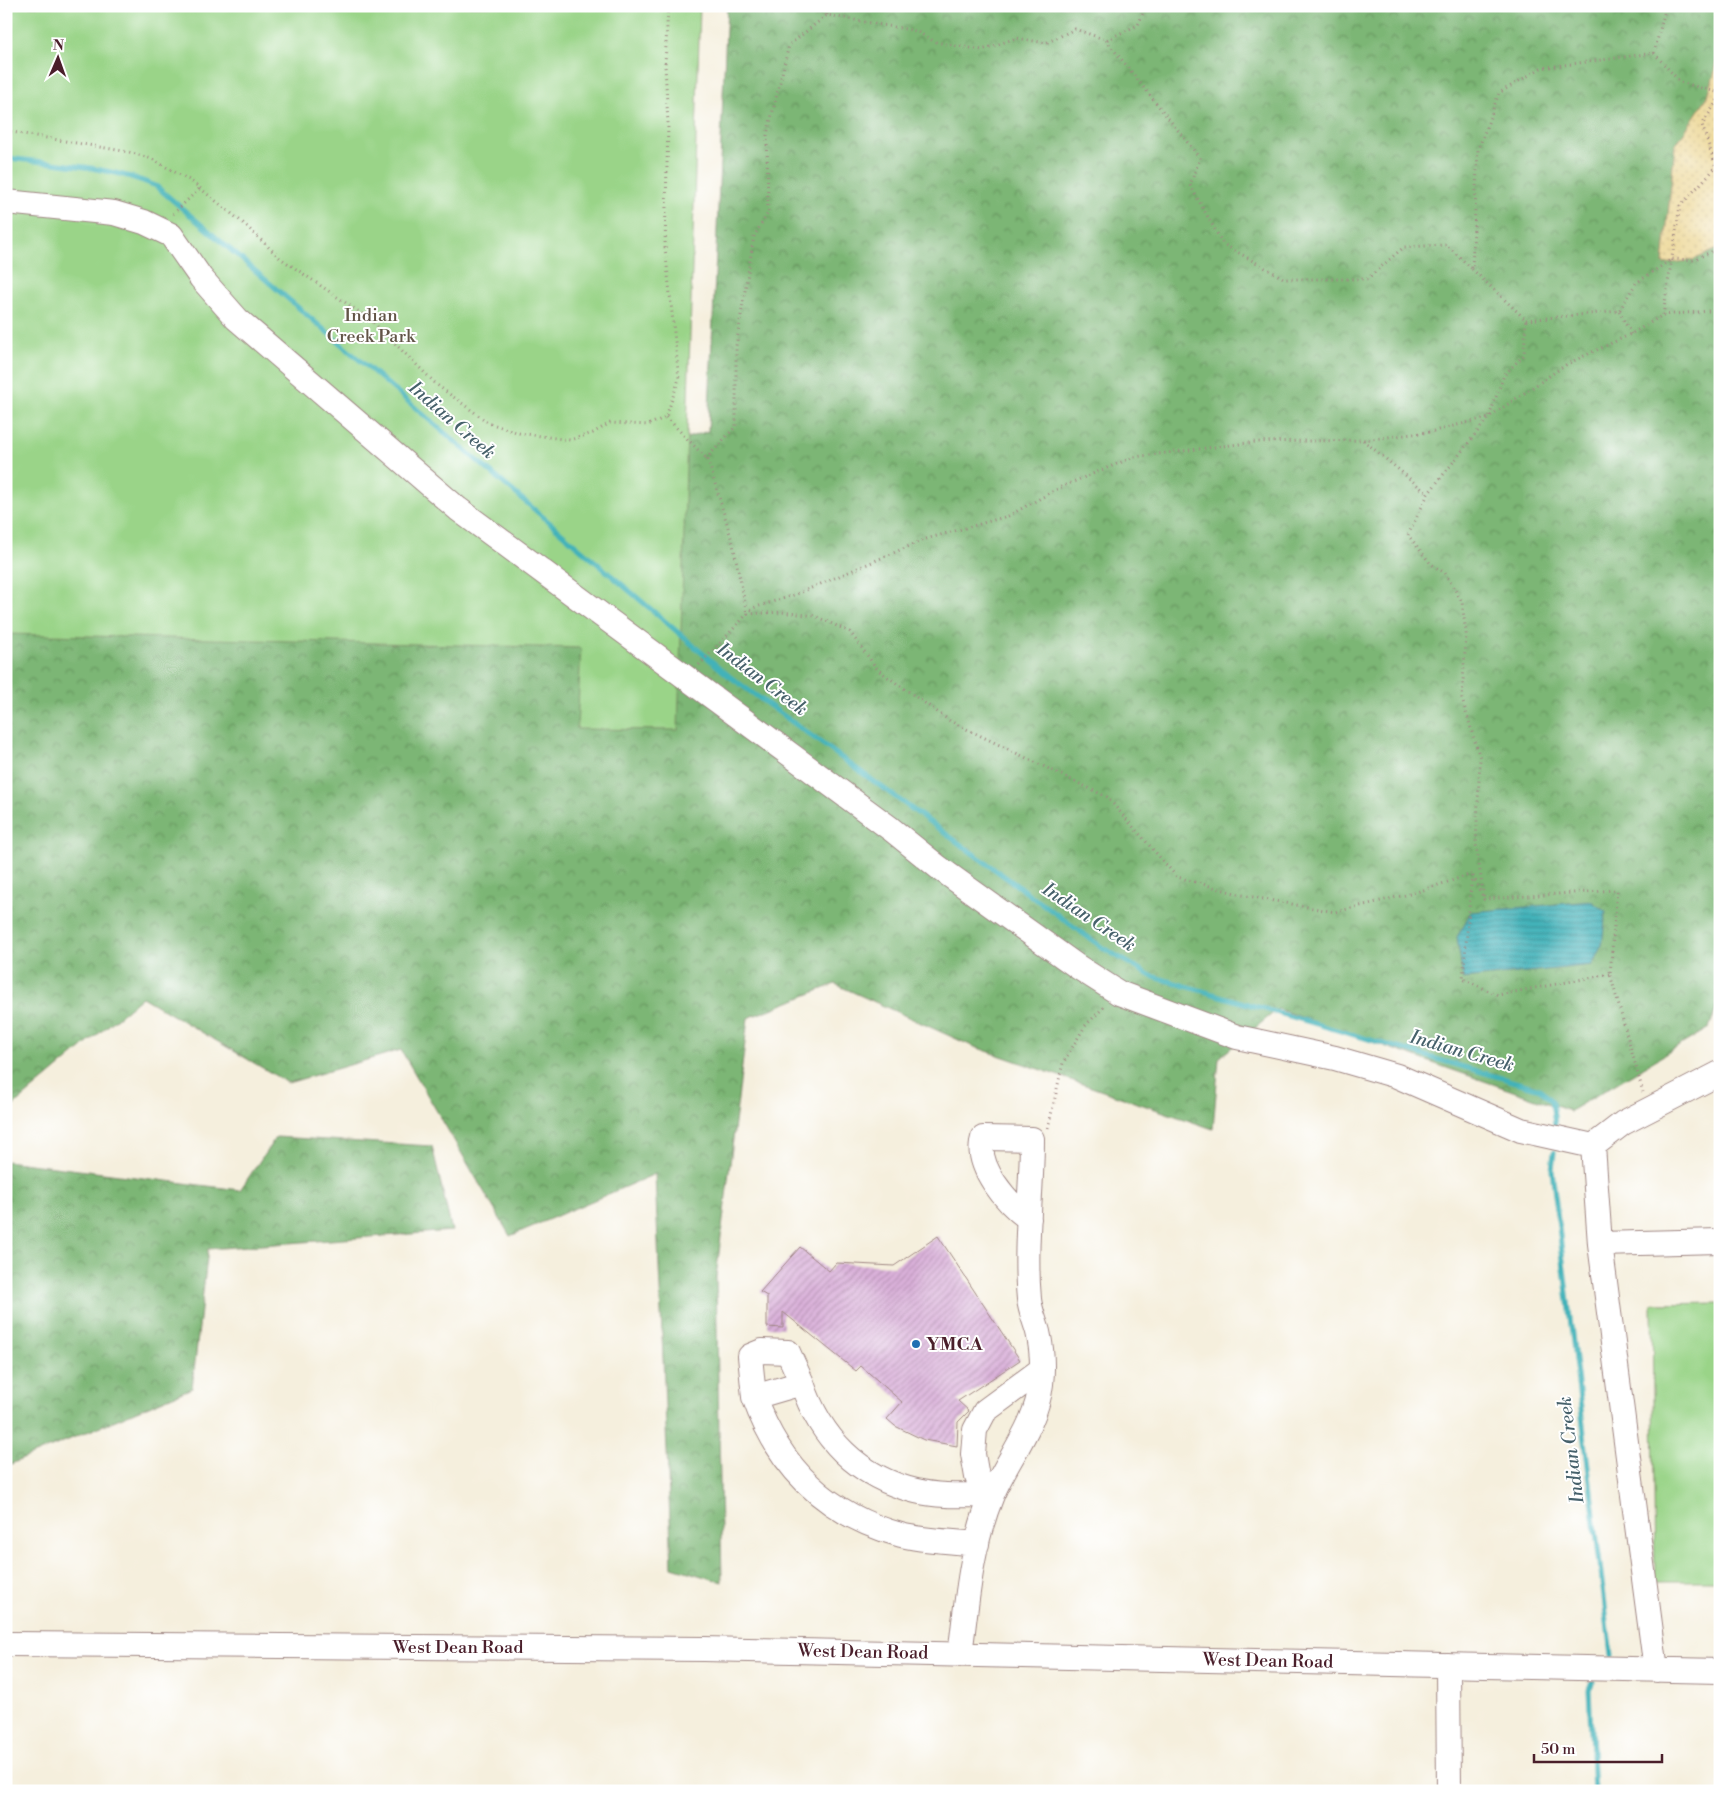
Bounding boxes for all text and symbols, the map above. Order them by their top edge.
north arrow [32,32,82,82]
text: N [53,37,64,55]
park label: Indian Creek Park [327,304,417,348]
water label: Indian Creek [403,375,501,464]
water label: Indian Creek [711,636,812,721]
water label: Indian Creek [1037,876,1140,957]
water label: Indian Creek [1406,1024,1517,1077]
place label: YMCA [926,1333,984,1356]
marker: YMCA [910,1338,922,1350]
water label: Indian Creek [1553,1395,1590,1506]
street label: West Dean Road [392,1636,524,1659]
street label: West Dean Road [796,1639,929,1665]
street label: West Dean Road [1201,1648,1334,1674]
scale bar [1534,1732,1661,1764]
text: 50 m [1541,1740,1575,1759]

